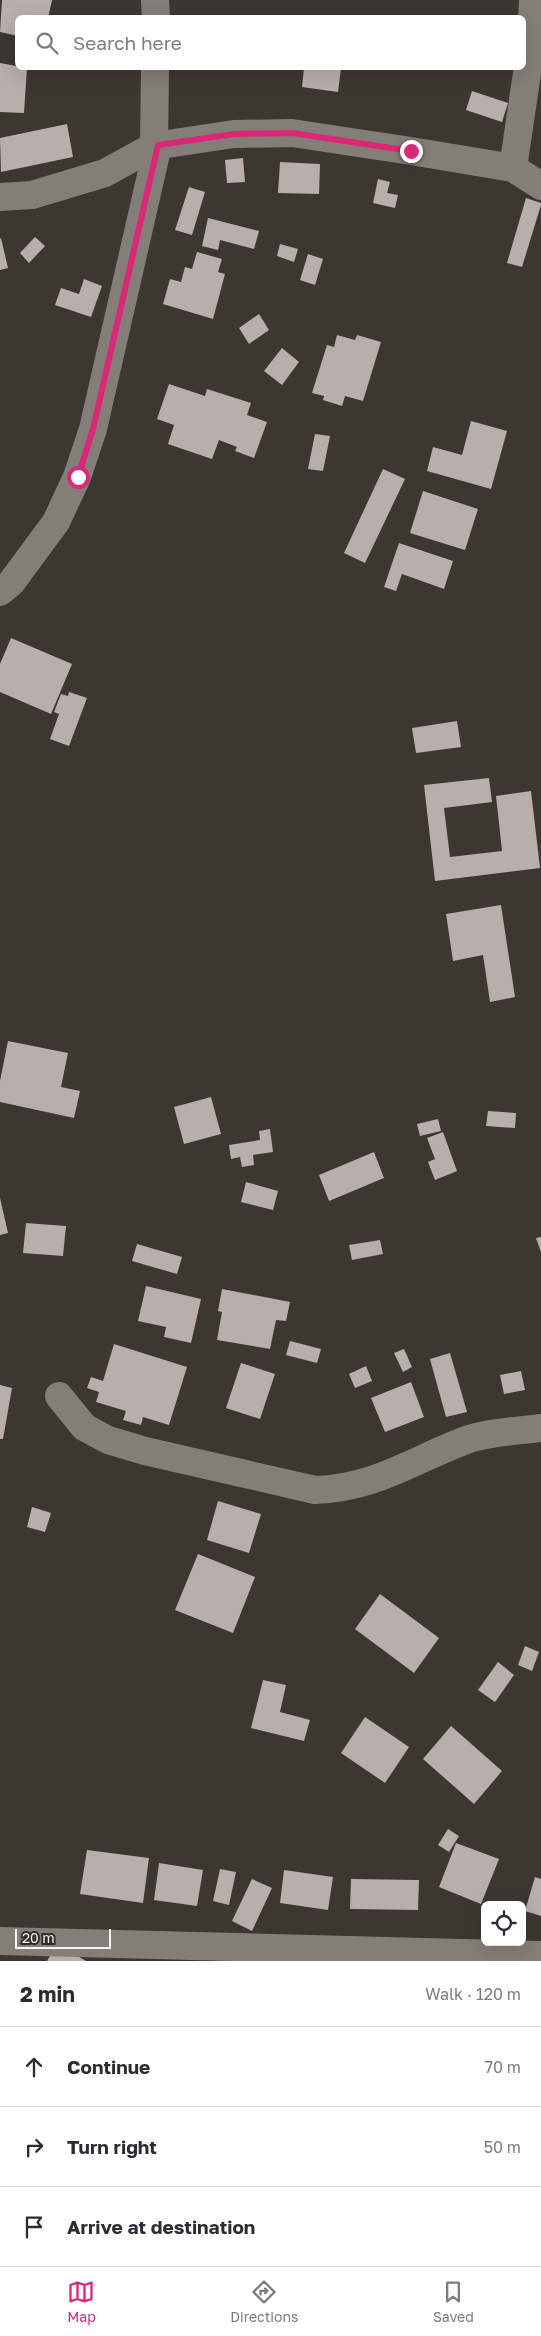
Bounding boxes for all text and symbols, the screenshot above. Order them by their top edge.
search box [15,15,526,70]
icon: search [33,29,61,57]
text: Search here [73,31,182,54]
route end [400,140,423,163]
route start [67,466,90,489]
map controls [481,1901,526,1946]
button: locate [481,1901,526,1946]
scale bar [15,1926,111,1949]
text: 20 m [22,1929,55,1946]
text: 2 min [20,1981,75,2007]
text: Walk · 120 m [425,1984,521,2004]
icon: ahead [20,2053,48,2081]
text: Continue [67,2055,150,2078]
text: 70 m [484,2057,521,2077]
icon: right [20,2133,48,2161]
text: Turn right [67,2135,157,2158]
text: 50 m [484,2137,521,2157]
icon: arrive [20,2213,48,2241]
text: Arrive at destination [67,2215,255,2238]
tab: Map [67,2278,96,2325]
tab: Directions [230,2278,299,2325]
tab: Saved [433,2278,474,2325]

